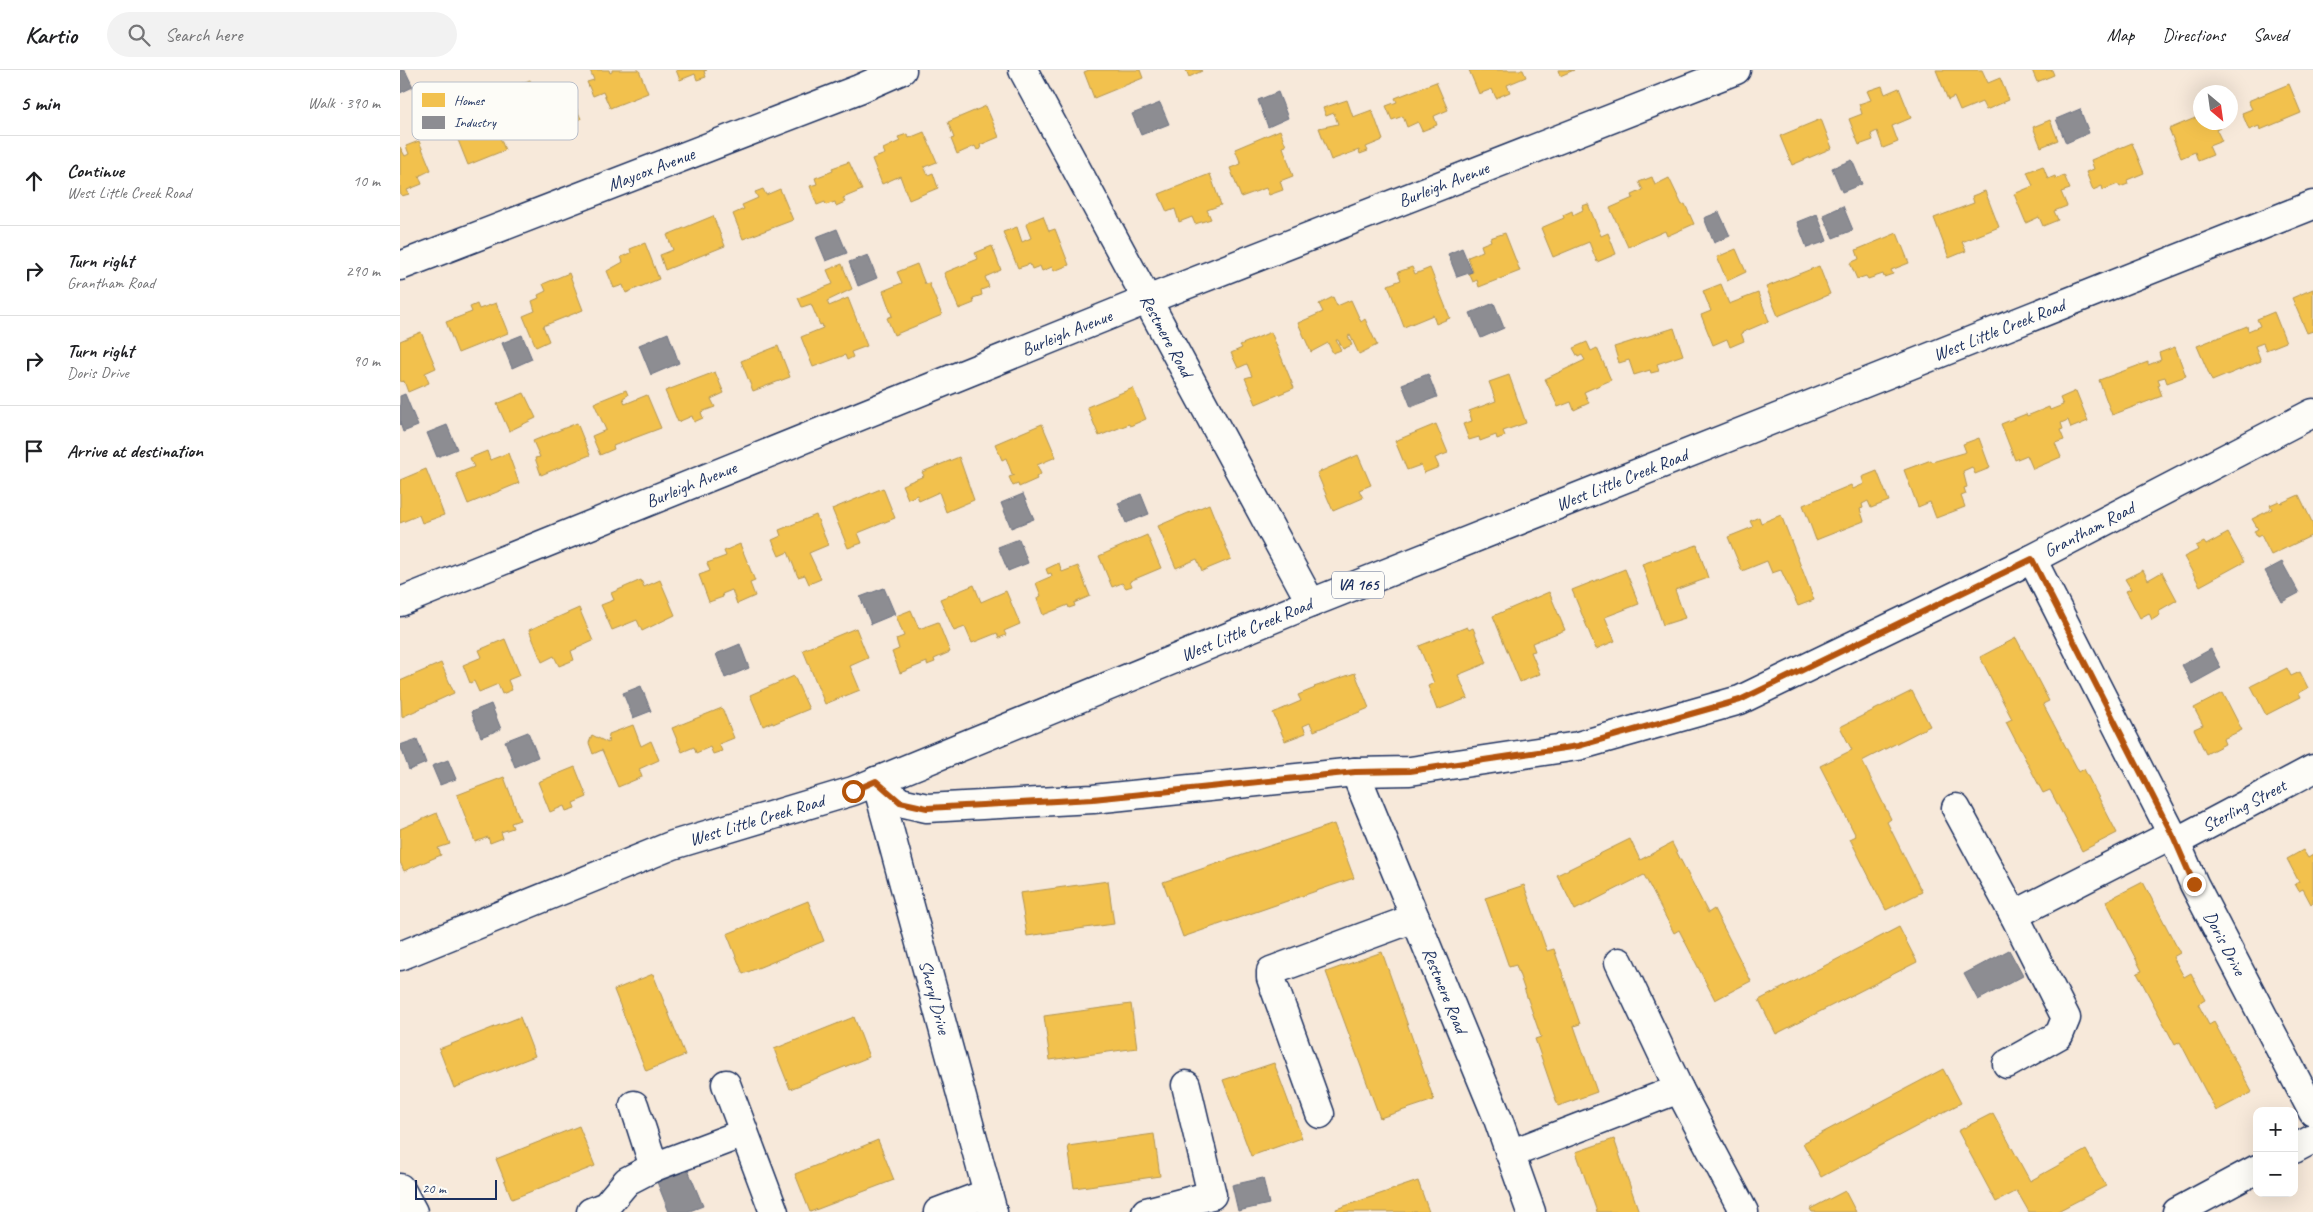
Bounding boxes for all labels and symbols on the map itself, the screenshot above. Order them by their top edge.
legend [412,82,578,140]
north arrow [2193,85,2238,130]
text: Homes [454,92,485,109]
text: Industry [454,114,497,131]
street label: Maycox Avenue [604,142,699,196]
street label: Burleigh Avenue [1395,156,1493,212]
street label: Restmere Road [1135,291,1199,383]
street label: West Little Creek Road [1930,293,2071,366]
street label: Burleigh Avenue [1018,304,1116,361]
street label: West Little Creek Road [1553,443,1693,516]
street label: Burleigh Avenue [643,456,741,512]
street label: Grantham Road [2040,495,2141,562]
road number: VA 165 [1332,572,1384,598]
street label: West Little Creek Road [1178,592,1318,666]
street label: Sterling Street [2198,774,2291,837]
route start [842,780,865,803]
street label: West Little Creek Road [687,788,829,851]
route end [2183,873,2206,896]
street label: Doris Drive [2199,907,2251,980]
street label: Restmere Road [1418,944,1473,1039]
street label: Sheryl Drive [914,958,955,1038]
scale bar [415,1177,498,1200]

